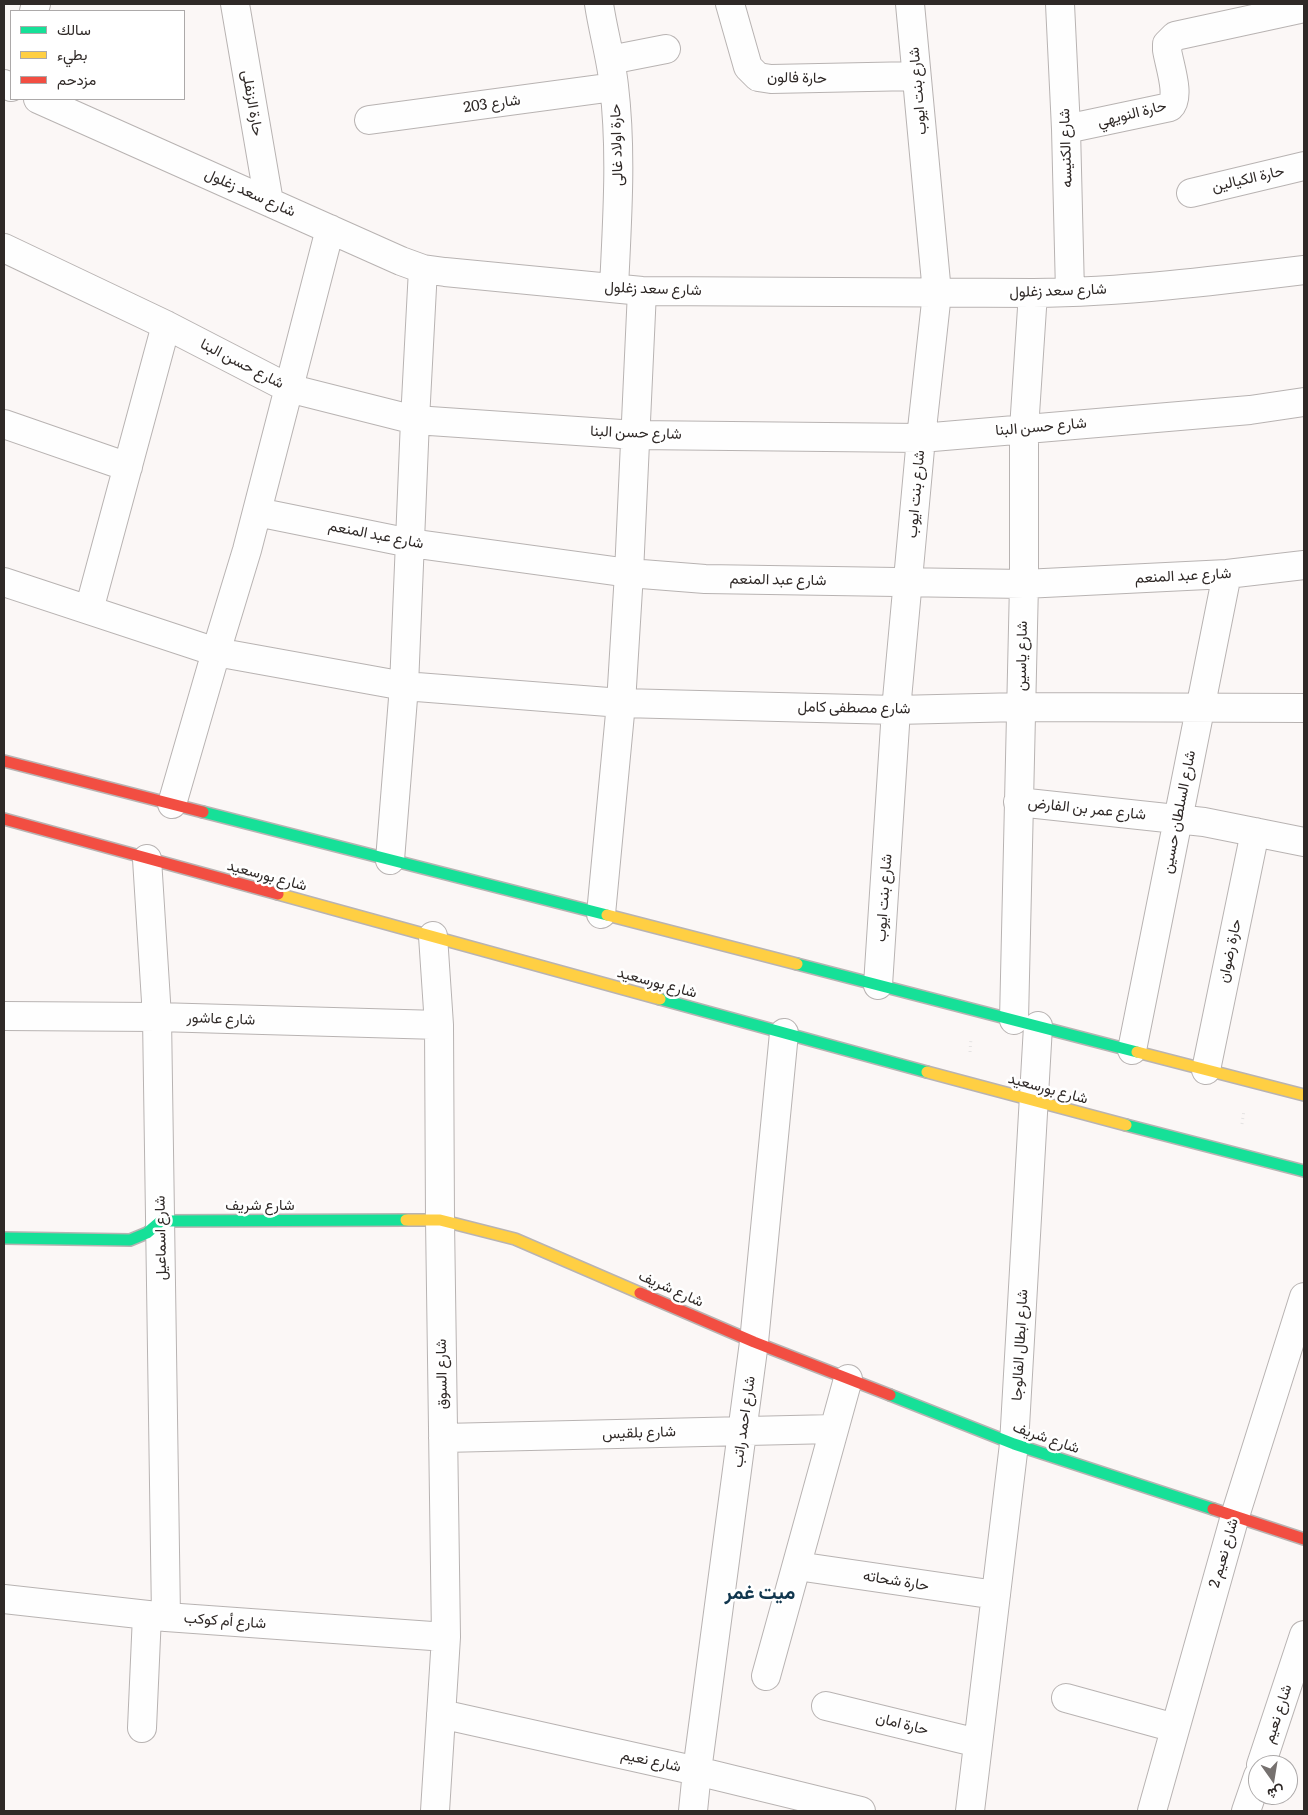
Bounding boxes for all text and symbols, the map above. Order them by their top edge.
legend [10,10,185,100]
text: سالك [57,17,91,40]
text: بطيء [57,42,87,65]
street label: شارع بنت ايوب [905,46,931,136]
text: مزدحم [57,67,96,90]
street label: حارة فالون [767,68,827,88]
street label: حارة الزنفلى [237,69,267,137]
street label: شارع 203 [462,91,522,117]
street label: حارة النويهي [1096,97,1168,131]
street label: حارة اولاد غالى [607,103,627,187]
street label: شارع الكنيسه [1056,108,1076,188]
street label: حارة الكيالين [1210,162,1286,196]
street label: شارع سعد زغلول [202,165,298,221]
street label: شارع سعد زغلول [604,278,702,300]
street label: شارع سعد زغلول [1009,280,1107,302]
street label: شارع حسن البنا [197,335,287,393]
street label: شارع حسن البنا [995,414,1087,440]
street label: شارع حسن البنا [590,422,682,444]
street label: شارع بنت ايوب [903,449,929,539]
street label: شارع عبد المنعم [327,517,425,553]
street label: شارع عبد المنعم [1134,564,1232,588]
street label: شارع عبد المنعم [729,570,827,590]
street label: شارع ياسين [1012,621,1032,691]
street label: شارع مصطفى كامل [797,698,911,718]
street label: شارع السلطان حسين [1158,749,1200,875]
street label: شارع عمر بن الفارض [1027,794,1147,824]
street label: شارع بنت ايوب [872,853,896,943]
street label: شارع بورسعيد [225,857,309,895]
street label: حارة رضوان [1214,917,1246,985]
street label: شارع بورسعيد [615,964,699,1002]
street label: شارع عاشور [186,1009,256,1029]
street label: شارع بورسعيد [1006,1070,1090,1108]
street label: شارع اسماعيل [151,1195,171,1281]
street label: شارع شريف [225,1197,295,1215]
street label: شارع شريف [636,1267,706,1311]
street label: شارع ابطال الفالوجا [1008,1289,1032,1401]
street label: شارع السوق [432,1339,452,1409]
street label: شارع احمد راتب [729,1375,759,1469]
street label: شارع شريف [1010,1418,1082,1458]
street label: شارع بلقيس [602,1423,676,1443]
street label: شارع نعيم 2 [1205,1516,1243,1590]
street label: حارة شحاته [862,1567,930,1595]
district label: ميت غمر [725,1581,795,1605]
street label: شارع أم كوكب [183,1609,267,1633]
street label: شارع نعيم [1260,1682,1296,1746]
street label: حارة امان [874,1709,930,1739]
street label: شارع نعيم [619,1746,683,1776]
north arrow [1248,1755,1298,1805]
text: ش [1266,1782,1287,1805]

